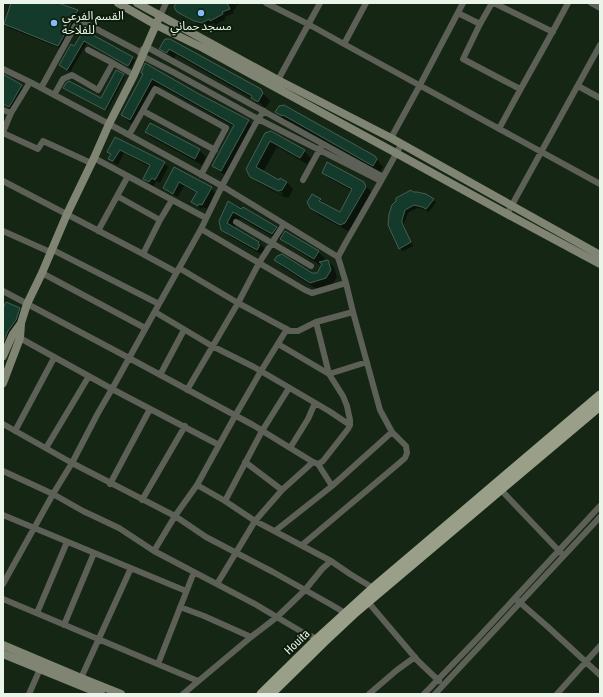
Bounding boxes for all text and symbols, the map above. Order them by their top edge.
marker: مسجد حماني [196,8,206,18]
place label: القسم الفرعي للفلاحة [62,9,124,37]
marker: القسم الفرعي للفلاحة [49,18,59,28]
place label: مسجد حماني [170,19,232,36]
street label: Houita [281,626,313,658]

